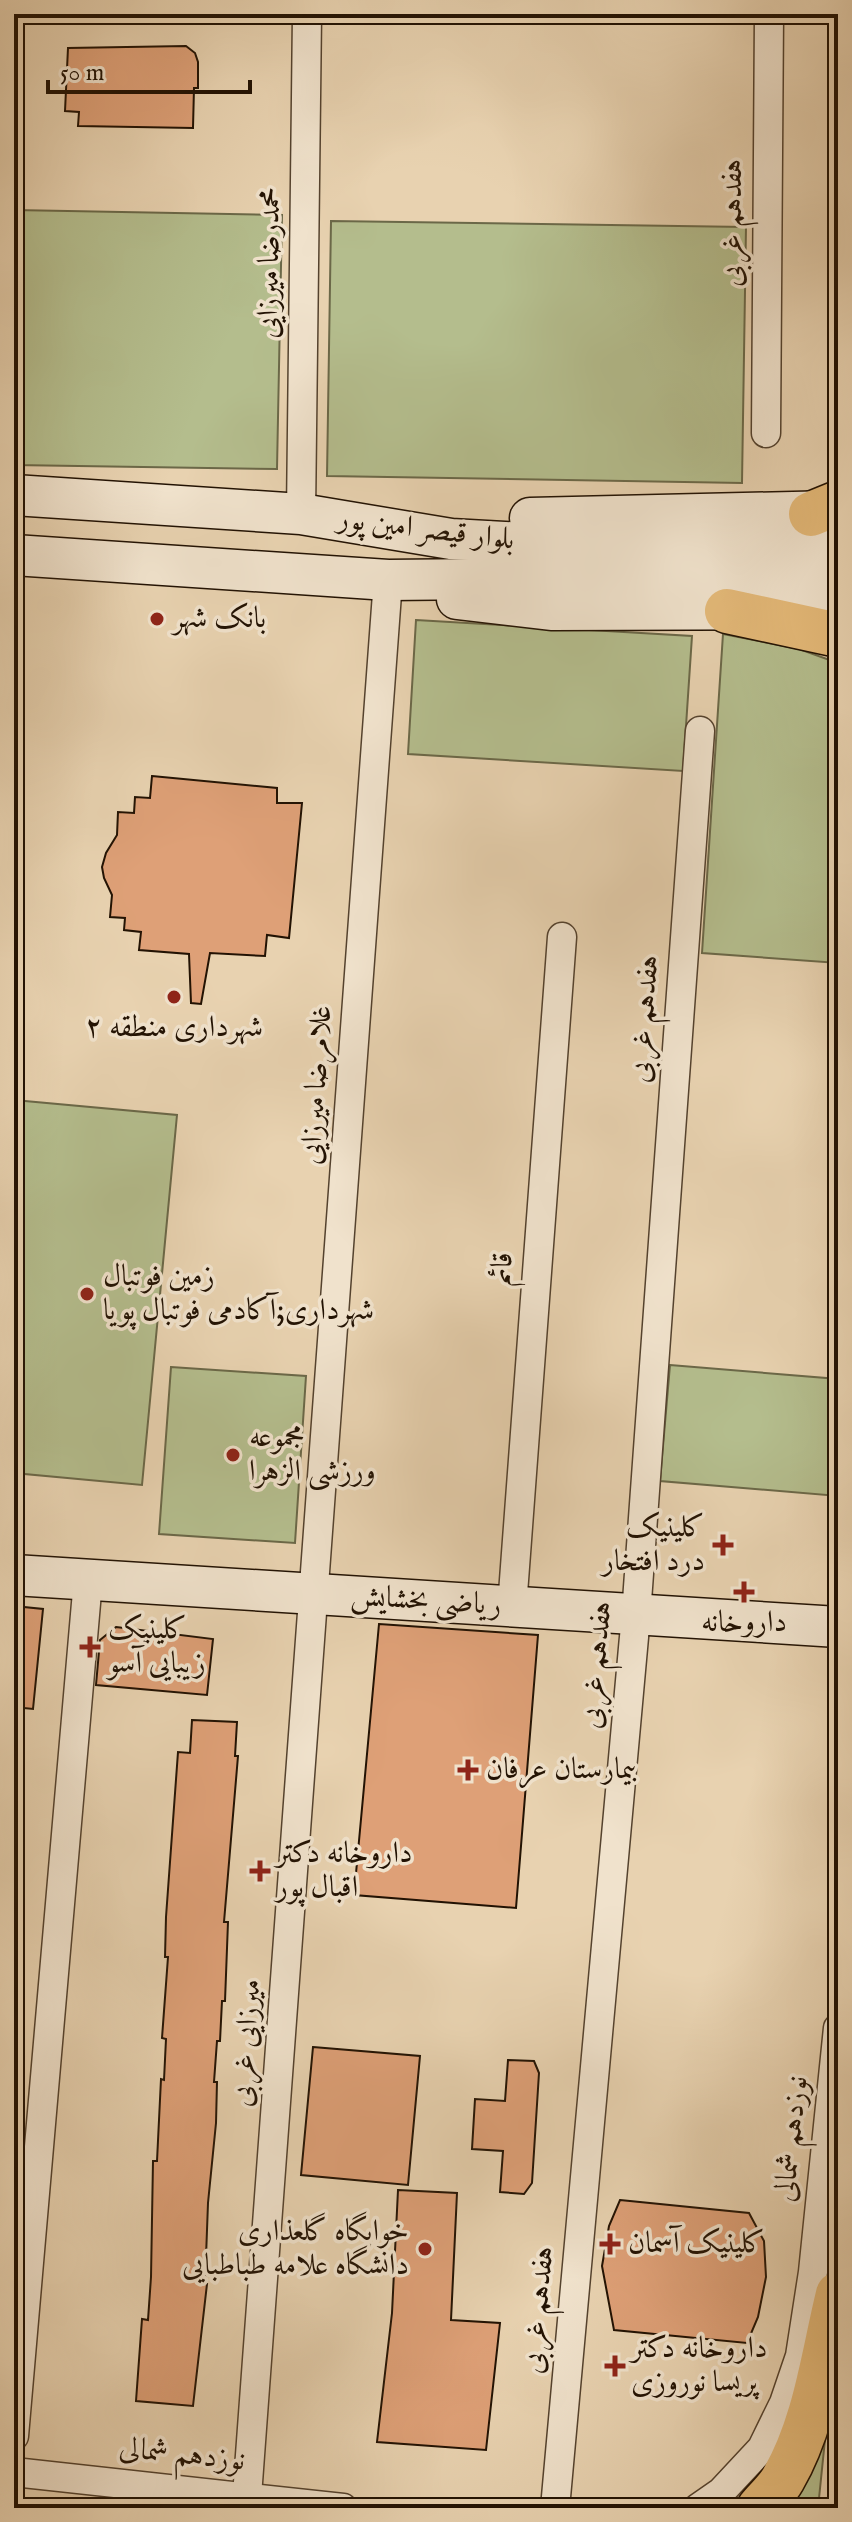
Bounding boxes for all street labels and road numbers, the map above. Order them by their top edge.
street label: هفدهم غربی [714,159,759,287]
street label: محمدرضا میرزایی [250,187,290,339]
street label: بلوار قیصر امین پور [332,500,517,560]
street label: هفدهم غربی [622,954,675,1085]
street label: غلامرضا میرزایی [292,1004,342,1166]
street label: قائم [483,1251,528,1287]
street label: ریاضی بخشایش [349,1577,503,1625]
street label: هفدهم غربی [572,1600,628,1731]
street label: میرزایی غربی [224,1978,270,2108]
street label: نوزدهم شمالی [766,2074,824,2205]
street label: هفدهم غربی [514,2245,570,2376]
street label: نوزدهم شمالی [116,2429,247,2487]

